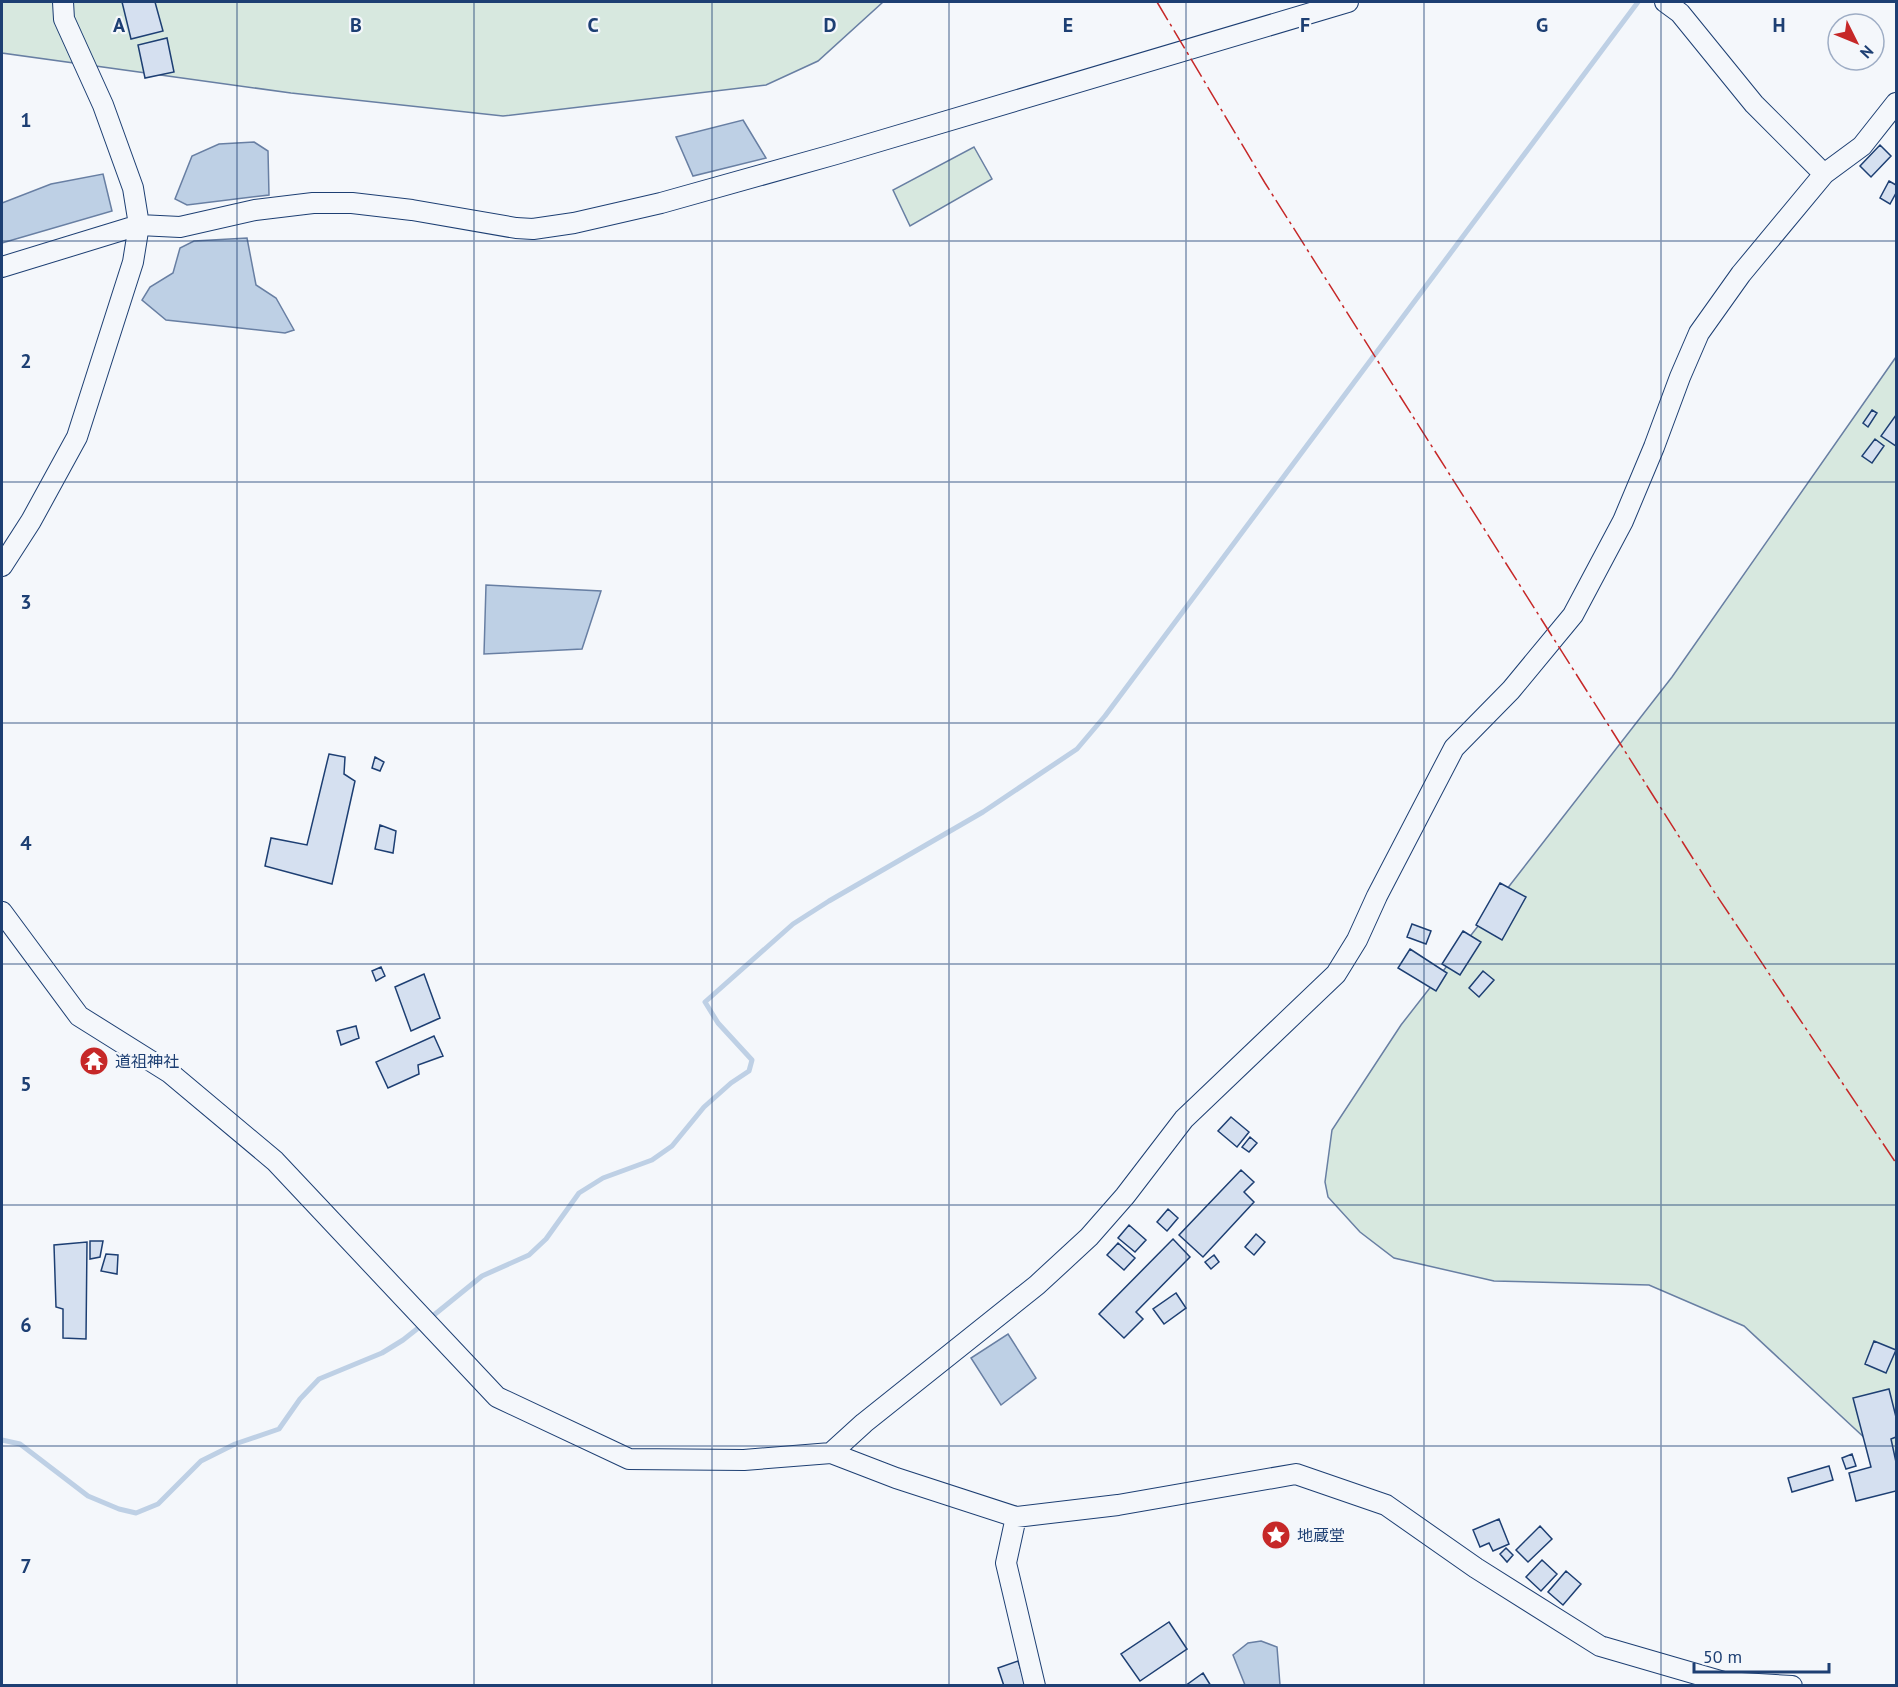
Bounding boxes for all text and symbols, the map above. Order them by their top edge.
text: A [113,12,126,38]
text: B [350,12,362,38]
text: C [587,12,599,38]
text: D [824,12,837,38]
text: E [1063,12,1073,38]
text: F [1300,12,1310,38]
text: G [1536,12,1548,38]
text: H [1772,12,1786,38]
north arrow [1826,12,1886,72]
text: N [1856,42,1878,63]
text: 1 [20,107,32,133]
text: 2 [20,348,32,374]
text: 3 [20,589,32,615]
text: 4 [20,830,32,856]
temple icon: 道祖神社 [78,1045,110,1077]
place label: 道祖神社 [115,1051,179,1071]
text: 5 [20,1071,32,1097]
text: 6 [20,1312,32,1338]
place icon: 地蔵堂 [1260,1519,1292,1551]
place label: 地蔵堂 [1297,1525,1345,1545]
text: 7 [20,1553,32,1579]
scale bar [1694,1636,1829,1674]
text: 50 m [1703,1645,1742,1668]

